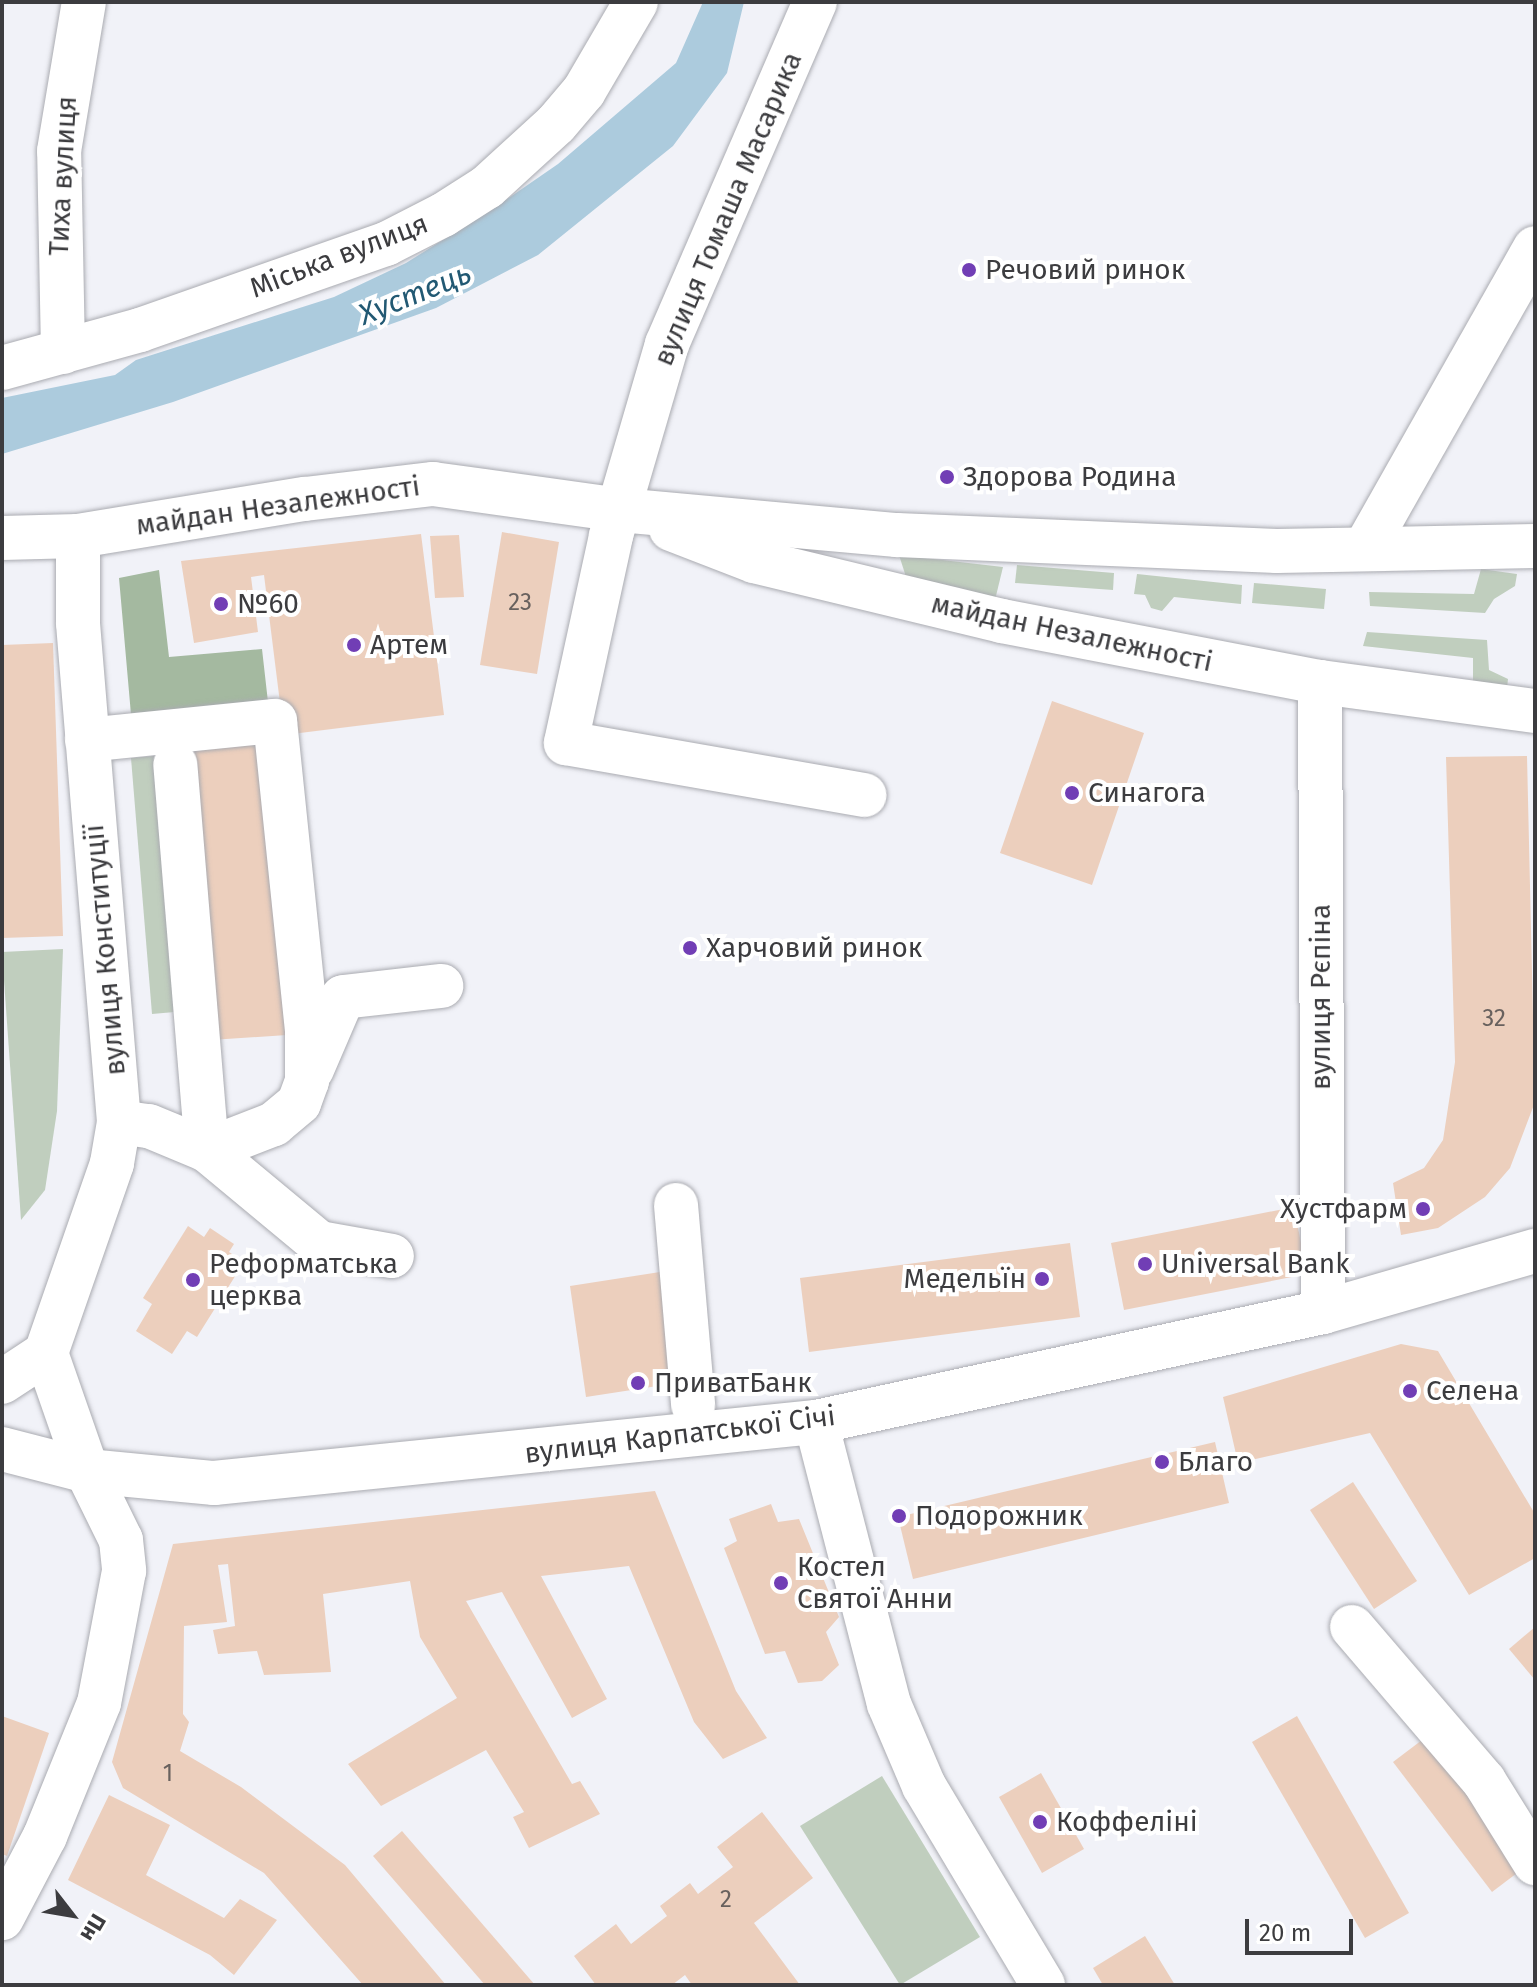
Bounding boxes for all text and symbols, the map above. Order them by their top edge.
street label: вулиця Томаша Масарика [647,47,809,371]
street label: Тиха вулиця [42,95,84,257]
street label: Міська вулиця [245,207,433,305]
place label: Речовий ринок [985,253,1185,287]
water label: Хустець [353,255,477,333]
marker: Речовий ринок [960,261,978,279]
place label: Здорова Родина [963,460,1176,494]
marker: Здорова Родина [938,468,956,486]
street label: майдан Незалежності [134,469,422,543]
place label: №60 [237,587,299,621]
street label: майдан Незалежності [928,587,1216,679]
house number: 23 [508,589,532,617]
marker: №60 [212,595,230,613]
place label: Артем [370,628,448,662]
marker: Артем [345,636,363,654]
place label: Синагога [1088,776,1206,810]
marker: Синагога [1063,784,1081,802]
street label: вулиця Конституції [77,823,133,1077]
street label: вулиця Рєпіна [1304,904,1338,1090]
place label: Харчовий ринок [706,931,922,965]
marker: Харчовий ринок [681,939,699,957]
house number: 32 [1482,1005,1506,1033]
place label: Хустфарм [1280,1192,1407,1226]
marker: Хустфарм [1414,1200,1432,1218]
place label: Реформатська церква [209,1247,398,1313]
place label: Universal Bank [1161,1247,1350,1281]
marker: Universal Bank [1136,1255,1154,1273]
place label: Медельїн [904,1262,1026,1296]
marker: Медельїн [1033,1270,1051,1288]
marker: Реформатська церква [184,1271,202,1289]
place label: ПриватБанк [654,1366,812,1400]
marker: ПриватБанк [629,1374,647,1392]
place label: Селена [1426,1374,1519,1408]
marker: Селена [1401,1382,1419,1400]
street label: вулиця Карпатської Січі [523,1399,837,1471]
place label: Благо [1178,1445,1253,1479]
marker: Благо [1153,1453,1171,1471]
place label: Подорожник [915,1499,1083,1533]
marker: Подорожник [890,1507,908,1525]
place label: Костел Святої Анни [797,1550,953,1616]
marker: Костел Святої Анни [772,1574,790,1592]
house number: 1 [163,1760,173,1788]
place label: Коффеліні [1056,1805,1198,1839]
marker: Коффеліні [1031,1813,1049,1831]
north arrow [32,1875,112,1955]
house number: 2 [720,1886,732,1914]
scale bar [1249,1903,1357,1953]
text: Пн [74,1909,112,1946]
text: 20 m [1259,1919,1311,1947]

